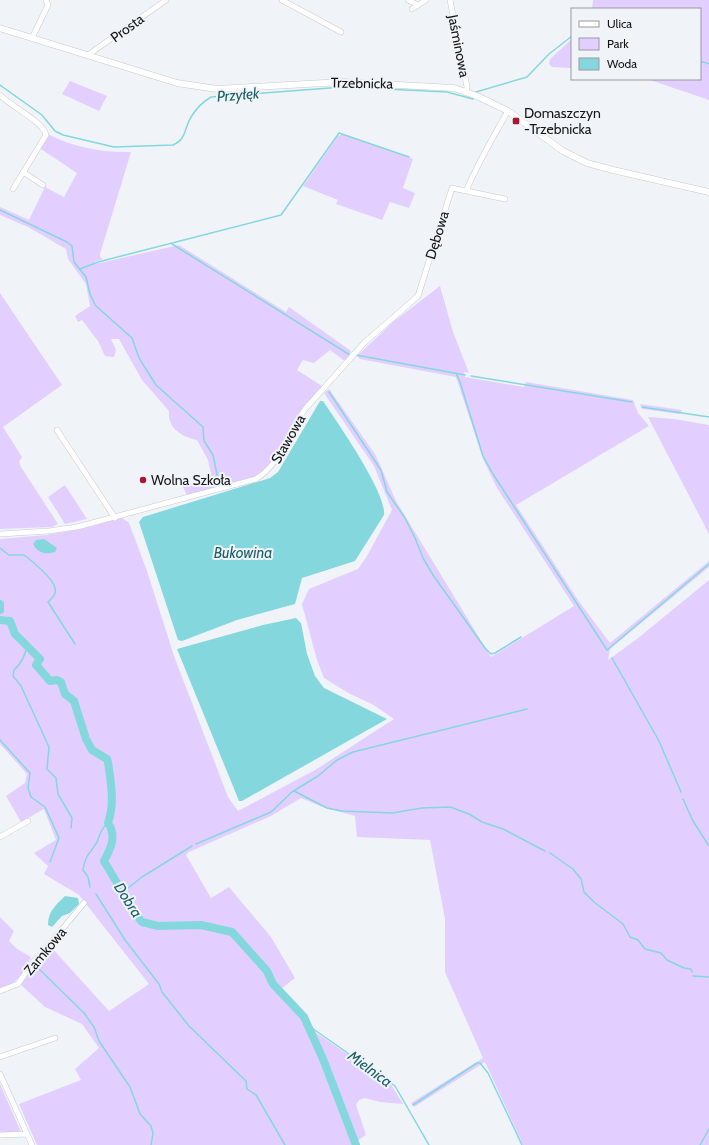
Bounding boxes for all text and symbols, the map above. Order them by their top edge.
legend [571,8,701,80]
street label: Prosta [107,10,148,46]
street label: Jaśminowa [444,12,474,79]
text: Ulica [607,16,632,31]
text: Park [607,36,629,51]
text: Woda [607,56,637,71]
street label: Trzebnicka [331,73,393,93]
water label: Przyłęk [216,84,261,106]
place label: Domaszczyn -Trzebnicka [524,104,601,138]
marker: Domaszczyn -Trzebnicka [511,116,521,126]
street label: Dębowa [421,208,453,261]
street label: Stawowa [267,411,309,467]
place label: Wolna Szkoła [151,471,231,489]
marker: Wolna Szkoła [138,475,148,485]
water label: Bukowina [214,544,272,562]
water label: Dobra [110,879,146,921]
street label: Zamkowa [20,923,70,979]
water label: Mielnica [344,1046,396,1091]

